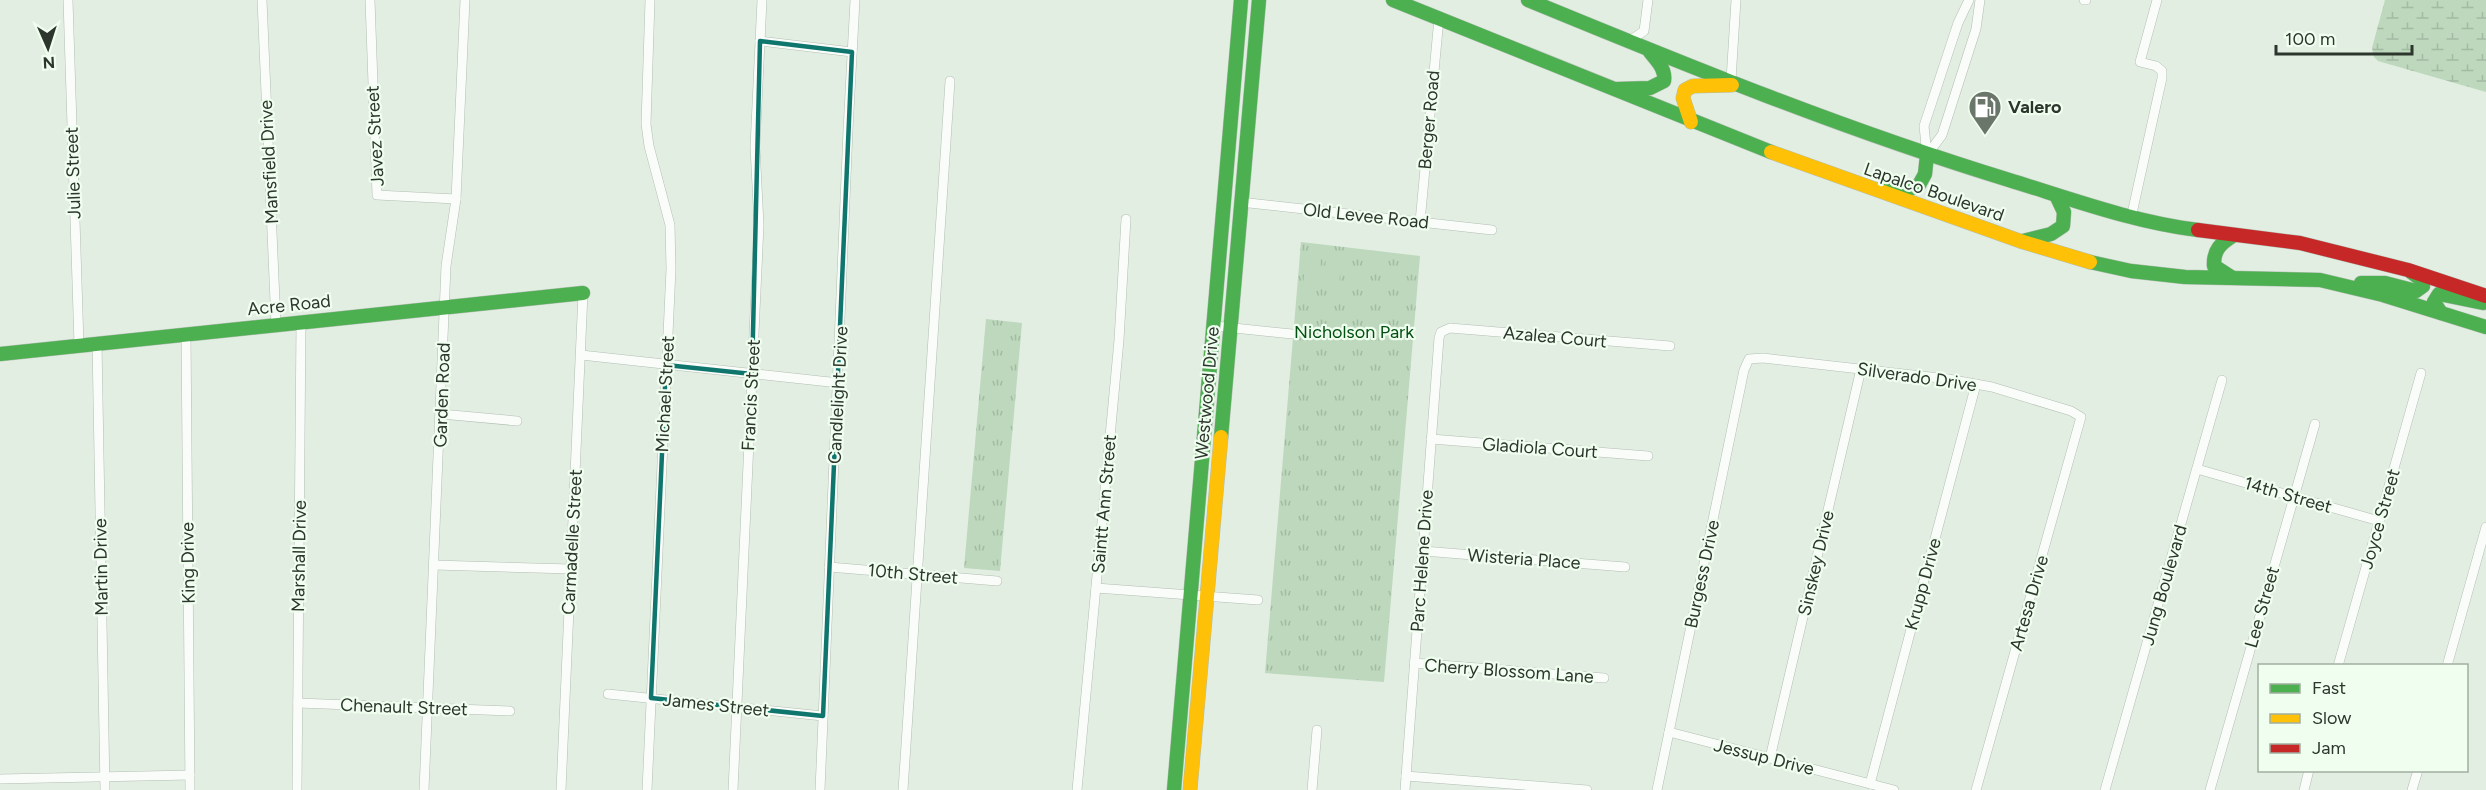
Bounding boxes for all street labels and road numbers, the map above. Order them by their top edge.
street label: Berger Road [1414,70,1444,170]
street label: Javez Street [361,85,389,187]
street label: Mansfield Drive [255,99,283,225]
street label: Julie Street [60,126,86,219]
street label: Lapalco Boulevard [1861,158,2007,226]
street label: Old Levee Road [1302,198,1430,234]
street label: Acre Road [246,290,332,320]
street label: Azalea Court [1502,322,1608,353]
street label: Candlelight Drive [823,325,853,465]
street label: Westwood Drive [1190,326,1224,460]
street label: Michael Street [651,335,679,453]
street label: Francis Street [737,338,765,452]
street label: Garden Road [429,342,455,448]
street label: Silverado Drive [1856,358,1978,396]
street label: Saintt Ann Street [1087,433,1121,575]
street label: Gladiola Court [1481,433,1599,463]
street label: Joyce Street [2355,466,2405,572]
street label: Carmadelle Street [557,468,587,615]
street label: 14th Street [2242,472,2335,518]
street label: Parc Helene Drive [1406,489,1438,633]
street label: Marshall Drive [287,500,311,612]
street label: Sinskey Drive [1793,508,1839,618]
street label: Martin Drive [89,518,113,616]
street label: Burgess Drive [1680,518,1724,630]
street label: King Drive [176,522,200,604]
street label: Jung Boulevard [2136,522,2192,648]
street label: Krupp Drive [1900,535,1946,632]
street label: Wisteria Place [1467,544,1582,574]
street label: Artesa Drive [2005,552,2053,653]
street label: 10th Street [867,559,959,589]
street label: Lee Street [2240,563,2284,650]
street label: Cherry Blossom Lane [1424,654,1595,688]
street label: James Street [662,688,770,722]
street label: Chenault Street [340,694,468,720]
street label: Jessup Drive [1712,734,1817,780]

